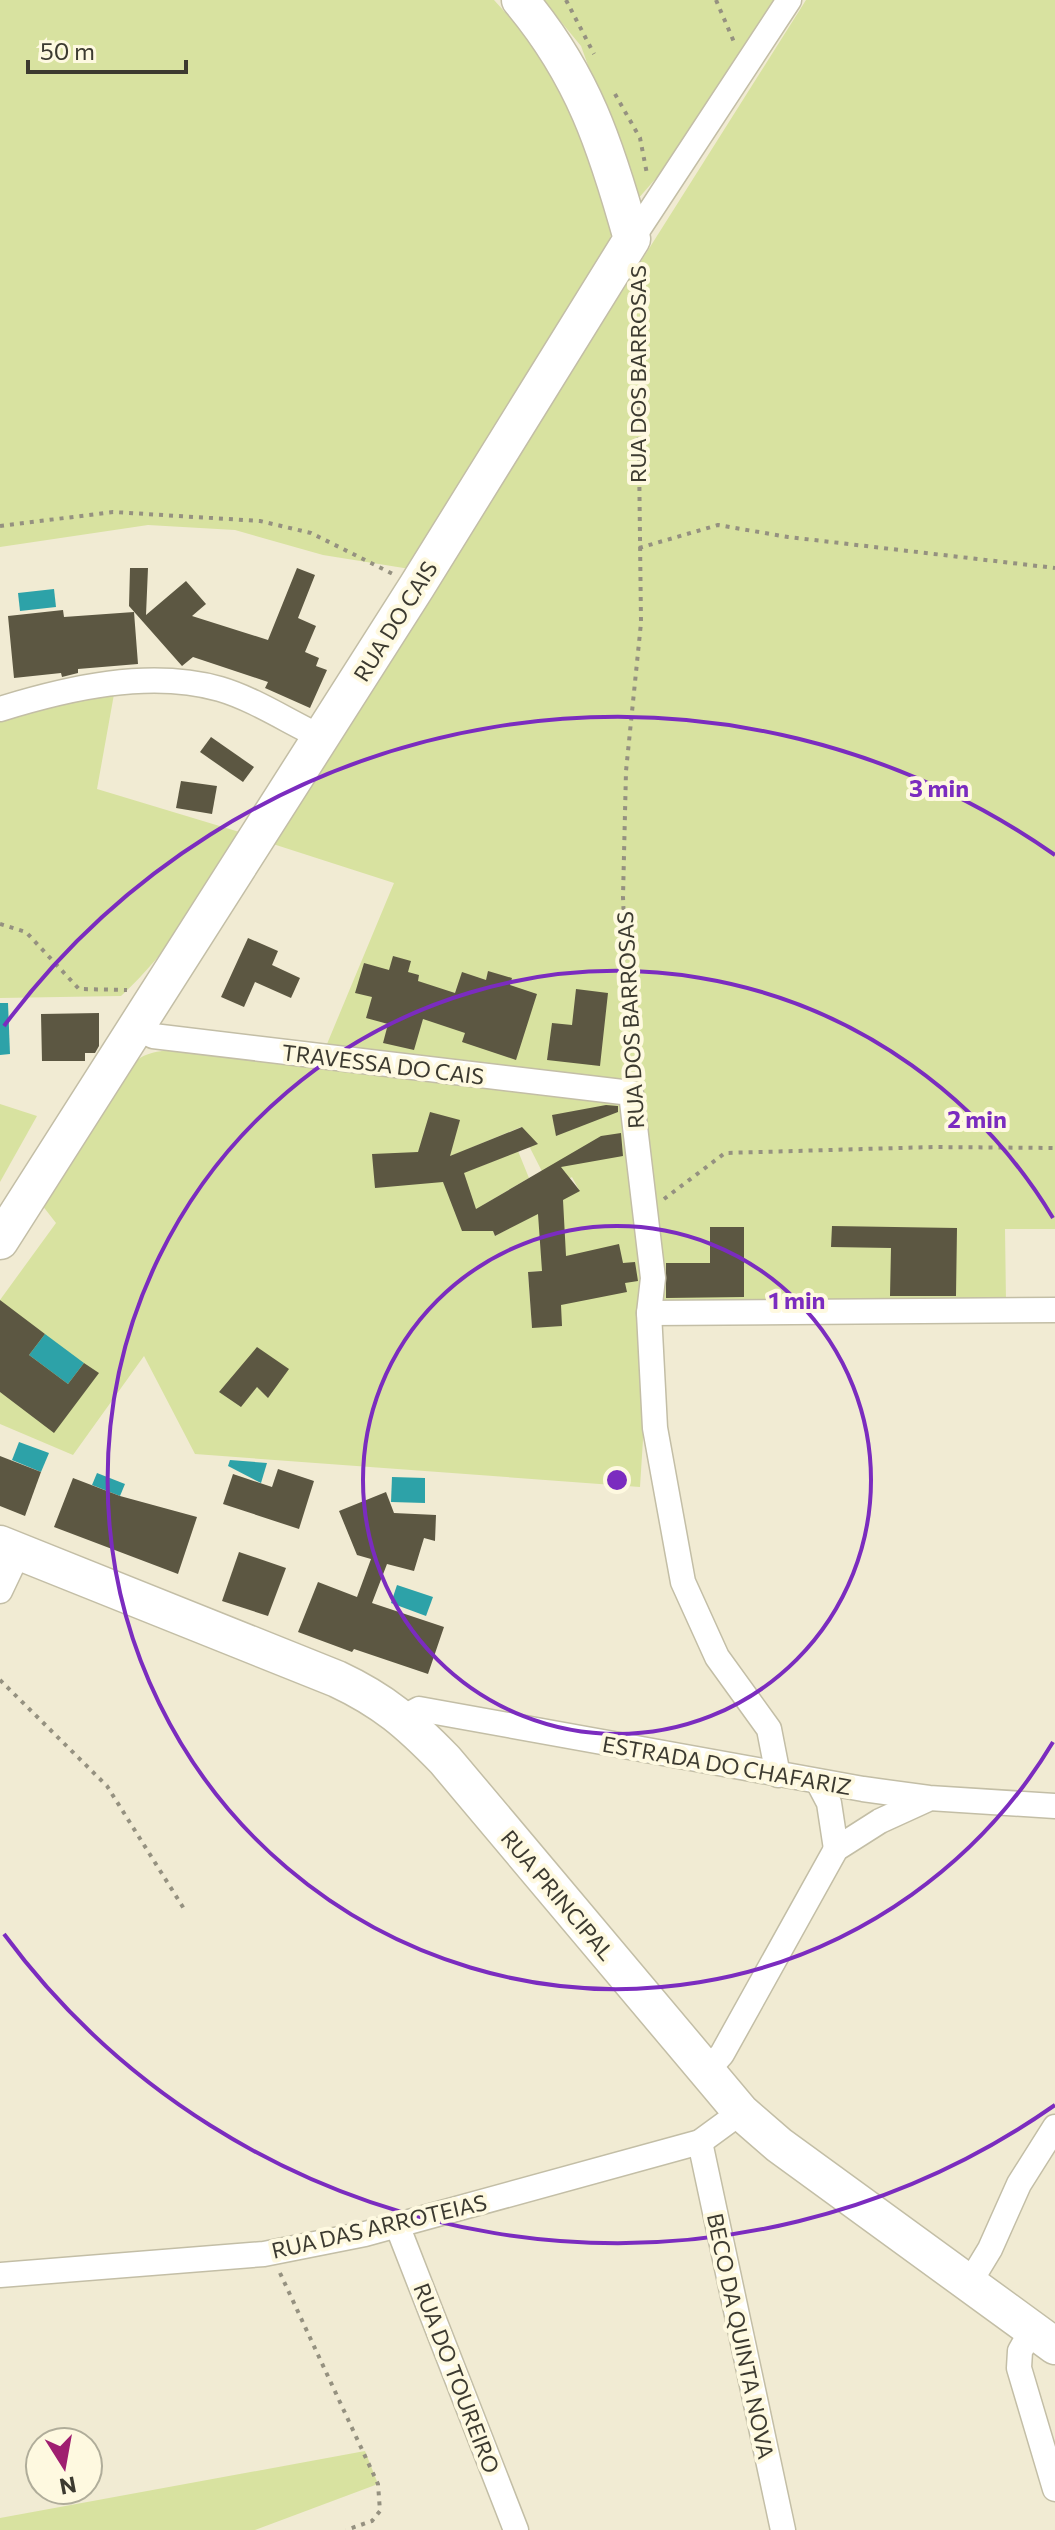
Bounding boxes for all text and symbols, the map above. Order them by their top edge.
scale bar [28,24,186,74]
text: 50 m [40,36,95,65]
street label: RUA DOS BARROSAS [624,265,651,483]
street label: RUA DO CAIS [347,556,443,686]
text: 3 min [909,773,969,802]
street label: RUA DOS BARROSAS [611,910,649,1129]
street label: TRAVESSA DO CAIS [280,1038,486,1090]
text: 2 min [947,1104,1007,1133]
text: 1 min [769,1285,825,1314]
centre of rings [603,1466,631,1494]
street label: ESTRADA DO CHAFARIZ [600,1730,854,1800]
street label: RUA PRINCIPAL [496,1824,620,1966]
street label: RUA DAS ARROTEIAS [269,2188,489,2264]
street label: BECO DA QUINTA NOVA [702,2211,780,2461]
street label: RUA DO TOUREIRO [408,2279,506,2477]
north arrow [24,2426,104,2506]
text: N [57,2471,79,2501]

